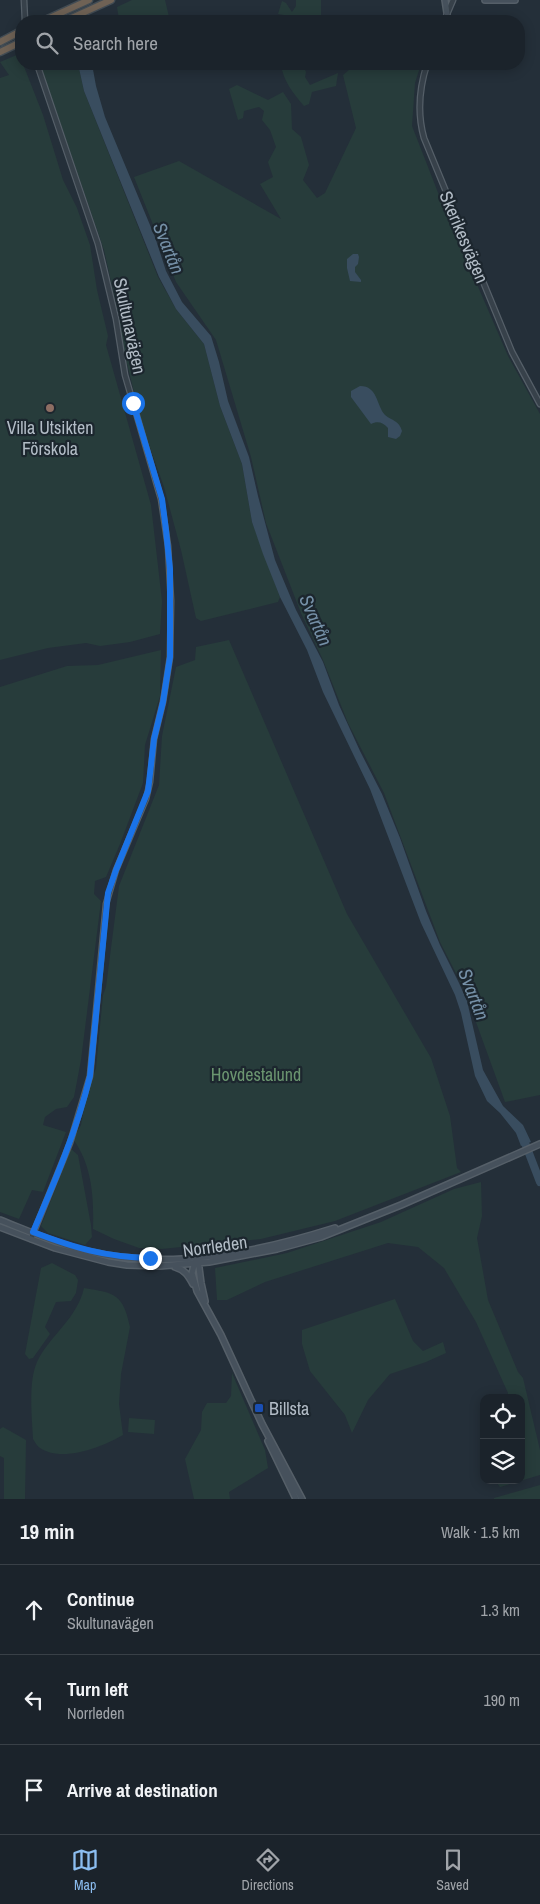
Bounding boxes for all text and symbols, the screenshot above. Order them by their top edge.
search box [15,15,525,70]
icon: search [33,29,61,57]
text: Search here [73,30,158,56]
street label: Skerikesvägen [433,187,495,287]
water label: Svartån [147,218,191,278]
street label: Skultunavägen [108,276,152,376]
route start [122,392,145,415]
marker: Villa Utsikten Förskola [44,402,56,414]
place label: Villa Utsikten Förskola [7,415,93,461]
water label: Svartån [293,590,339,650]
water label: Svartån [452,964,496,1024]
park label: Hovdestalund [211,1062,301,1087]
street label: Norrleden [181,1229,249,1263]
route end [139,1247,162,1270]
map controls [480,1394,525,1484]
button: locate [480,1394,525,1439]
place label: Billsta [269,1396,309,1421]
marker: Billsta [253,1402,265,1414]
button: layers [480,1439,525,1484]
text: 19 min [20,1517,75,1546]
text: Walk · 1.5 km [441,1521,520,1543]
text: Continue [67,1586,135,1612]
icon: ahead [20,1596,48,1624]
text: 1.3 km [481,1599,520,1621]
text: Skultunavägen [67,1612,154,1634]
text: Turn left [67,1676,128,1702]
icon: left [20,1686,48,1714]
text: 190 m [484,1689,520,1711]
text: Norrleden [67,1702,125,1724]
icon: arrive [20,1776,48,1804]
text: Arrive at destination [67,1777,218,1803]
tab: Map [71,1846,99,1894]
tab: Directions [242,1846,294,1894]
tab: Saved [436,1846,469,1894]

